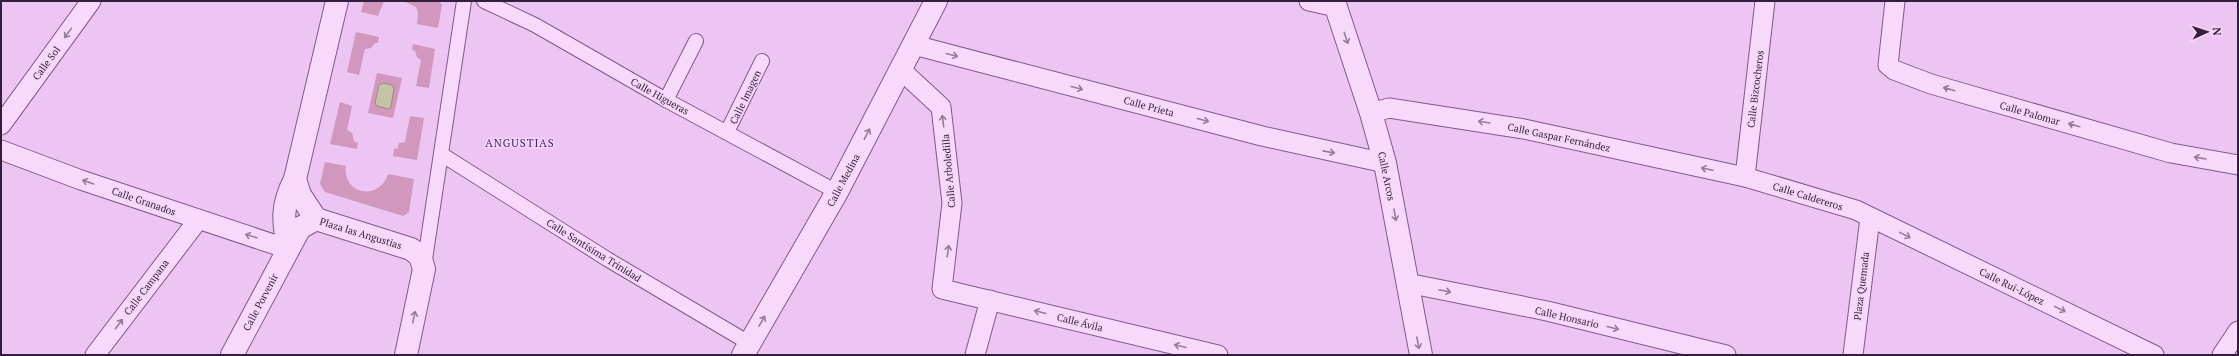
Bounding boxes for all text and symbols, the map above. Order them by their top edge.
north arrow [2187,12,2227,52]
one-way arrow [64,27,72,38]
text: N [2210,27,2224,37]
one-way arrow [1343,32,1351,44]
street label: Calle Sol [30,44,63,83]
street label: Calle Bizcocheros [1744,49,1767,129]
one-way arrow [945,51,958,59]
street label: Calle Imagen [727,68,764,126]
street label: Calle Higueras [628,75,691,118]
one-way arrow [1071,84,1084,92]
one-way arrow [1943,85,1956,92]
street label: Calle Prieta [1122,94,1175,119]
street label: Calle Palomar [1998,99,2062,128]
one-way arrow [939,115,946,128]
one-way arrow [1196,117,1209,125]
one-way arrow [1478,118,1491,126]
street label: Calle Gaspar Fernández [1506,120,1612,155]
one-way arrow [2068,121,2081,128]
one-way arrow [864,129,871,141]
street label: Calle Arboledilla [939,133,958,208]
district label: ANGUSTIAS [485,136,555,150]
one-way arrow [1322,148,1335,156]
street label: Calle Arcos [1375,150,1398,202]
street label: Calle Medina [824,151,863,209]
one-way arrow [2193,154,2206,162]
one-way arrow [1701,164,1714,172]
one-way arrow [82,178,94,186]
street label: Calle Caldereros [1771,180,1844,213]
street label: Calle Granados [110,184,178,219]
one-way arrow [1391,208,1399,221]
street label: Plaza las Angustias [318,215,404,252]
street label: Calle Santísima Trinidad [544,216,644,285]
one-way arrow [245,232,258,239]
one-way arrow [1898,232,1910,239]
one-way arrow [944,245,952,258]
street label: Plaza Quemada [1851,251,1872,321]
street label: Calle Campana [121,257,172,318]
street label: Calle Rui-López [1977,265,2047,308]
street label: Calle Porvenir [240,271,281,333]
one-way arrow [1438,287,1451,295]
street label: Calle Honsario [1534,304,1601,331]
one-way arrow [2053,306,2065,313]
one-way arrow [1034,308,1047,315]
street label: Calle Ávila [1055,310,1104,334]
one-way arrow [410,311,418,324]
one-way arrow [758,315,766,327]
one-way arrow [114,319,123,330]
one-way arrow [1606,324,1619,332]
one-way arrow [1415,336,1423,349]
one-way arrow [1174,341,1187,349]

